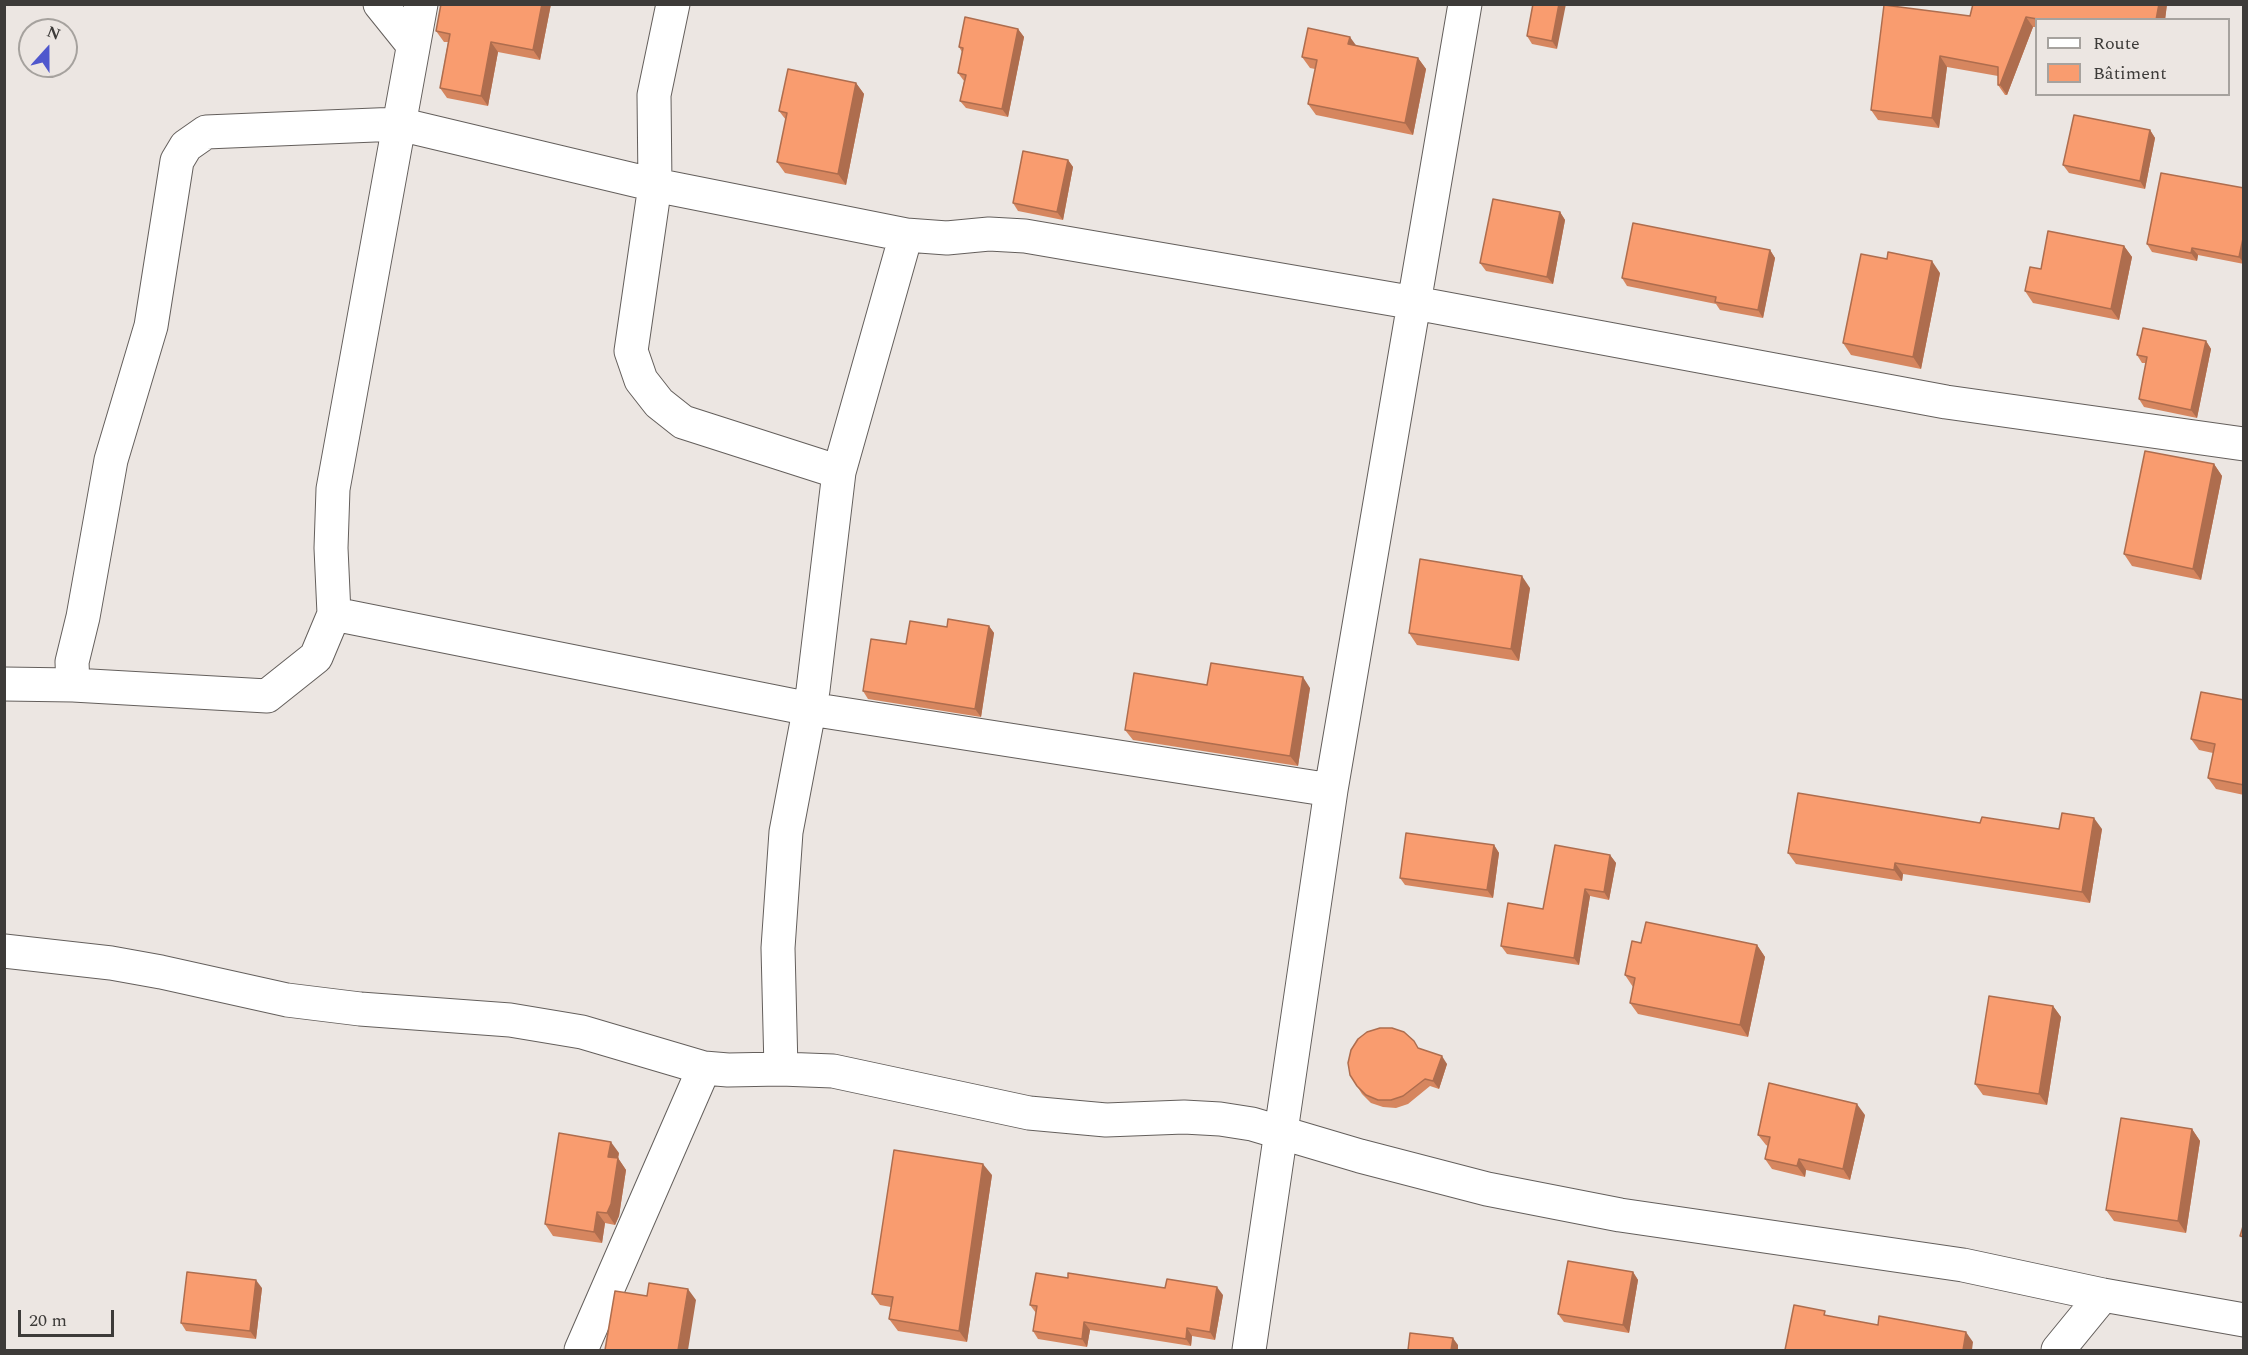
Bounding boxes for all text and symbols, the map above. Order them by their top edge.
north arrow [18,18,78,78]
legend [2035,18,2230,96]
text: N [43,20,64,47]
text: Route [2093,30,2140,57]
text: Bâtiment [2093,60,2167,87]
scale bar [21,1298,117,1336]
text: 20 m [29,1307,67,1334]

